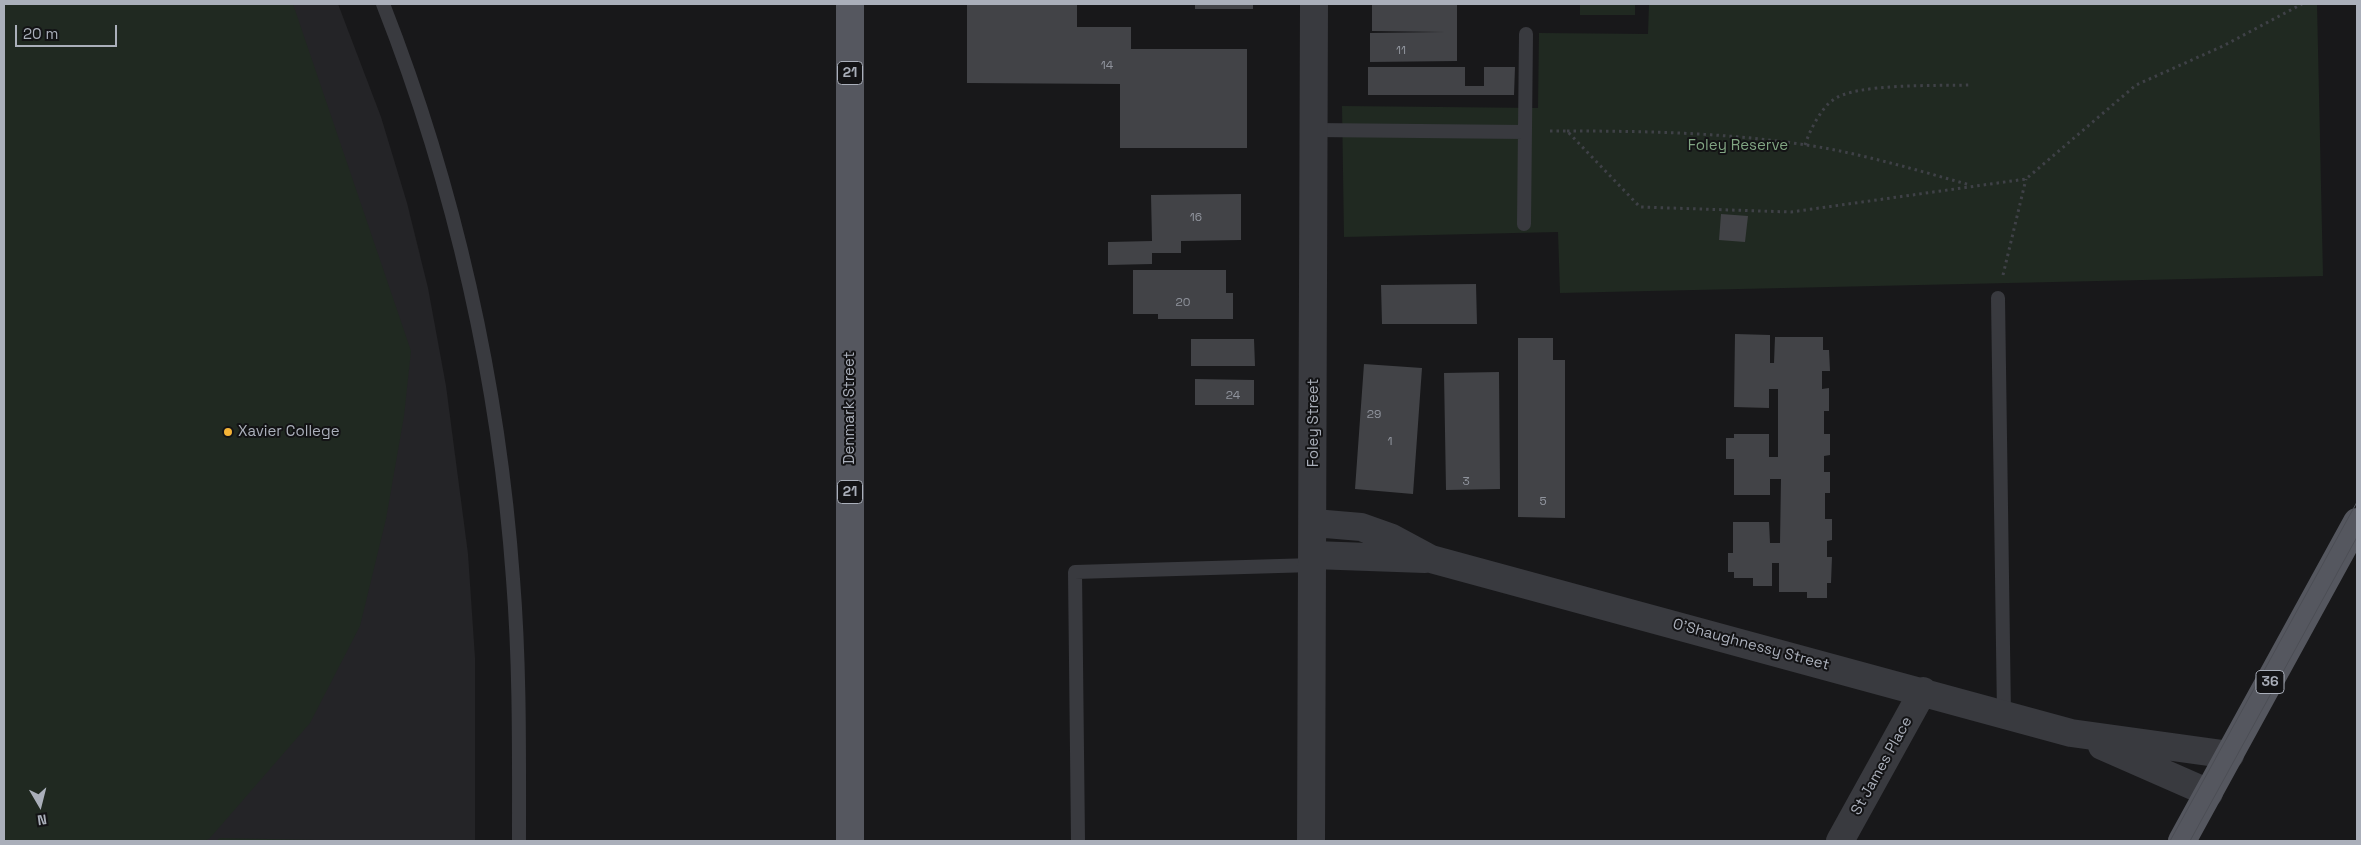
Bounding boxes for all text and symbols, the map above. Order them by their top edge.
scale bar [18,15,120,47]
text: 20 m [23,24,58,43]
house number: 11 [1396,44,1406,58]
house number: 14 [1101,59,1113,73]
road number: 21 [838,62,862,84]
park label: Foley Reserve [1688,137,1788,155]
house number: 16 [1190,211,1202,225]
house number: 20 [1176,296,1190,310]
street label: Denmark Street [841,352,859,464]
street label: Foley Street [1305,379,1323,467]
house number: 24 [1226,389,1240,403]
house number: 29 [1367,408,1381,422]
place label: Xavier College [238,423,340,441]
marker: Xavier College [222,426,234,438]
house number: 1 [1387,435,1393,449]
house number: 3 [1462,475,1470,489]
road number: 21 [838,481,862,504]
house number: 5 [1539,495,1547,509]
street label: O'Shaughnessy Street [1671,615,1831,675]
road number: 36 [2256,670,2284,694]
street label: St James Place [1848,714,1916,818]
north arrow [15,780,65,830]
text: N [36,810,48,829]

